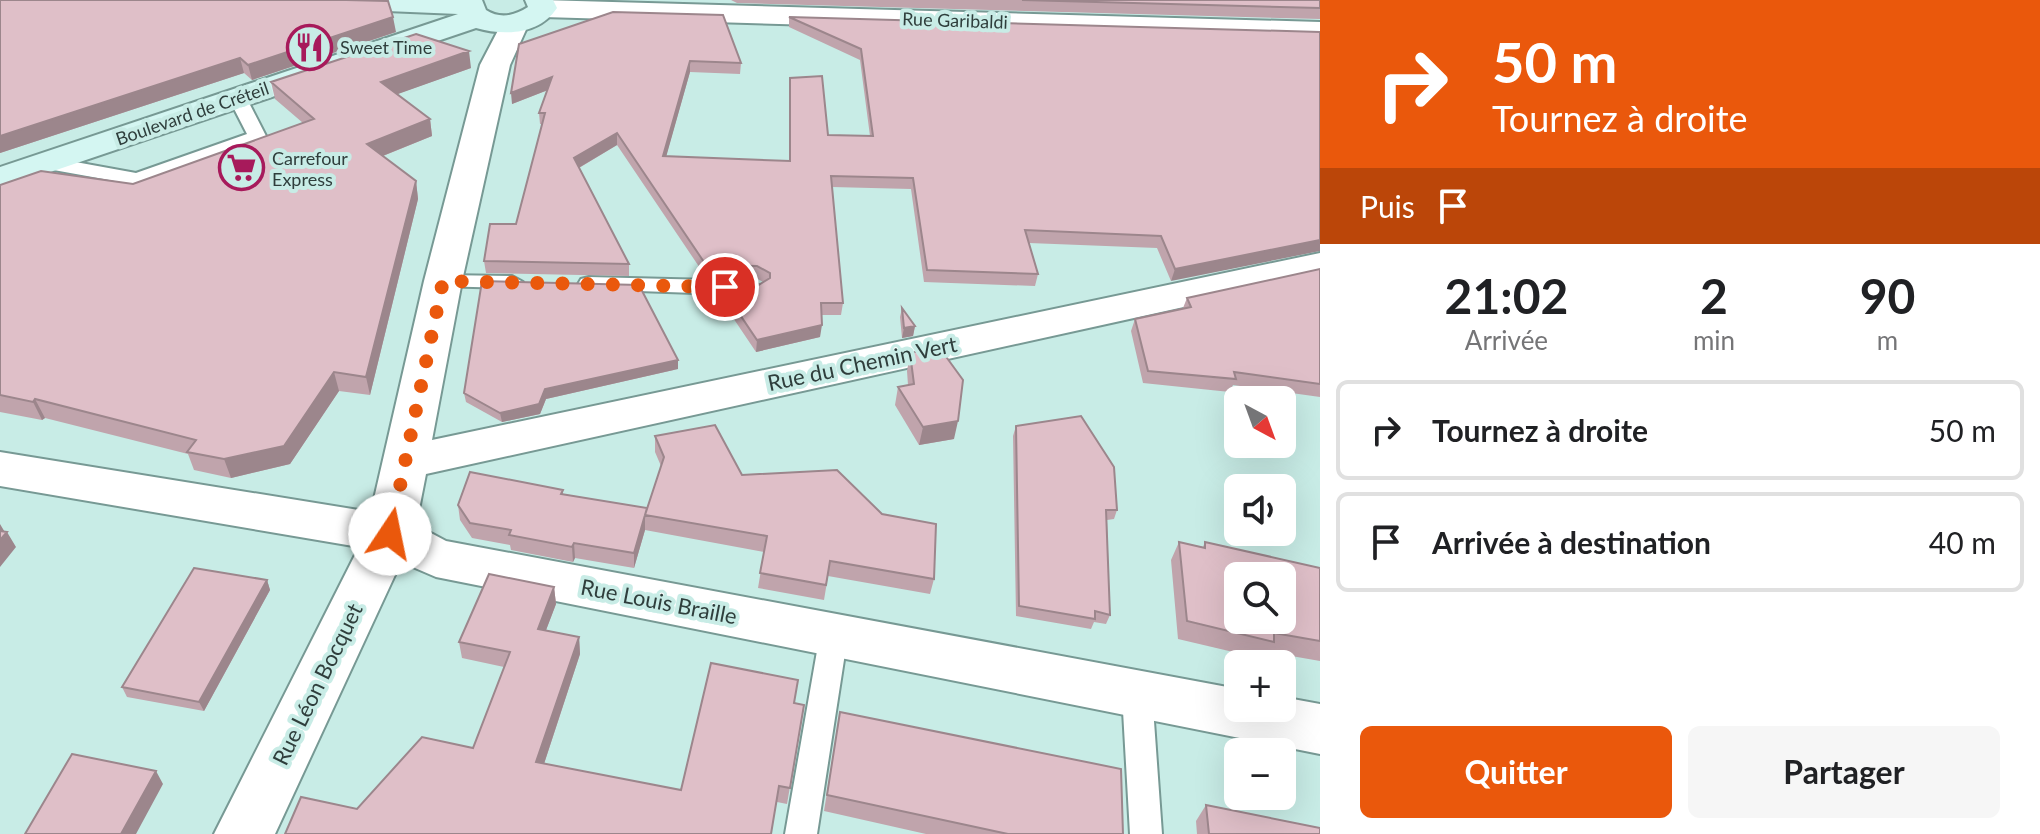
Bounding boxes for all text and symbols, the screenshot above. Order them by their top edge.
street label: Rue Garibaldi [902,7,1008,33]
restaurant icon: Sweet Time [285,23,333,71]
text: 50 m [1492,28,1617,95]
icon: right [1360,32,1464,136]
place label: Sweet Time [340,36,432,58]
street label: Boulevard de Créteil [113,76,271,150]
text: Tournez à droite [1492,96,1748,140]
supermarket icon: Carrefour Express [217,144,265,192]
place label: Carrefour Express [272,147,348,190]
icon: arrive [1431,184,1475,228]
text: Puis [1360,188,1415,224]
pin [691,253,759,321]
icon: arrive [703,265,747,309]
text: 21:02 [1445,267,1568,324]
text: 2 [1700,267,1728,324]
text: 90 [1860,267,1915,324]
text: Arrivée [1465,324,1548,356]
text: min [1693,324,1735,356]
text: m [1877,324,1898,356]
street label: Rue du Chemin Vert [765,330,959,396]
north arrow [1224,386,1296,458]
map controls [1224,386,1296,810]
icon: right [1364,408,1408,452]
text: Tournez à droite [1432,412,1648,448]
text: 50 m [1929,412,1996,448]
button: sound [1224,474,1296,546]
position arrow [348,492,432,576]
icon: arrive [1364,520,1408,564]
text: Arrivée à destination [1432,524,1711,560]
text: 40 m [1929,524,1996,560]
button: search [1224,562,1296,634]
street label: Rue Louis Braille [579,573,739,629]
street label: Rue Léon Bocquet [266,599,368,769]
button: + [1224,650,1296,722]
button: Quitter [1360,726,1672,818]
button: Partager [1688,726,2000,818]
button: − [1224,738,1296,810]

